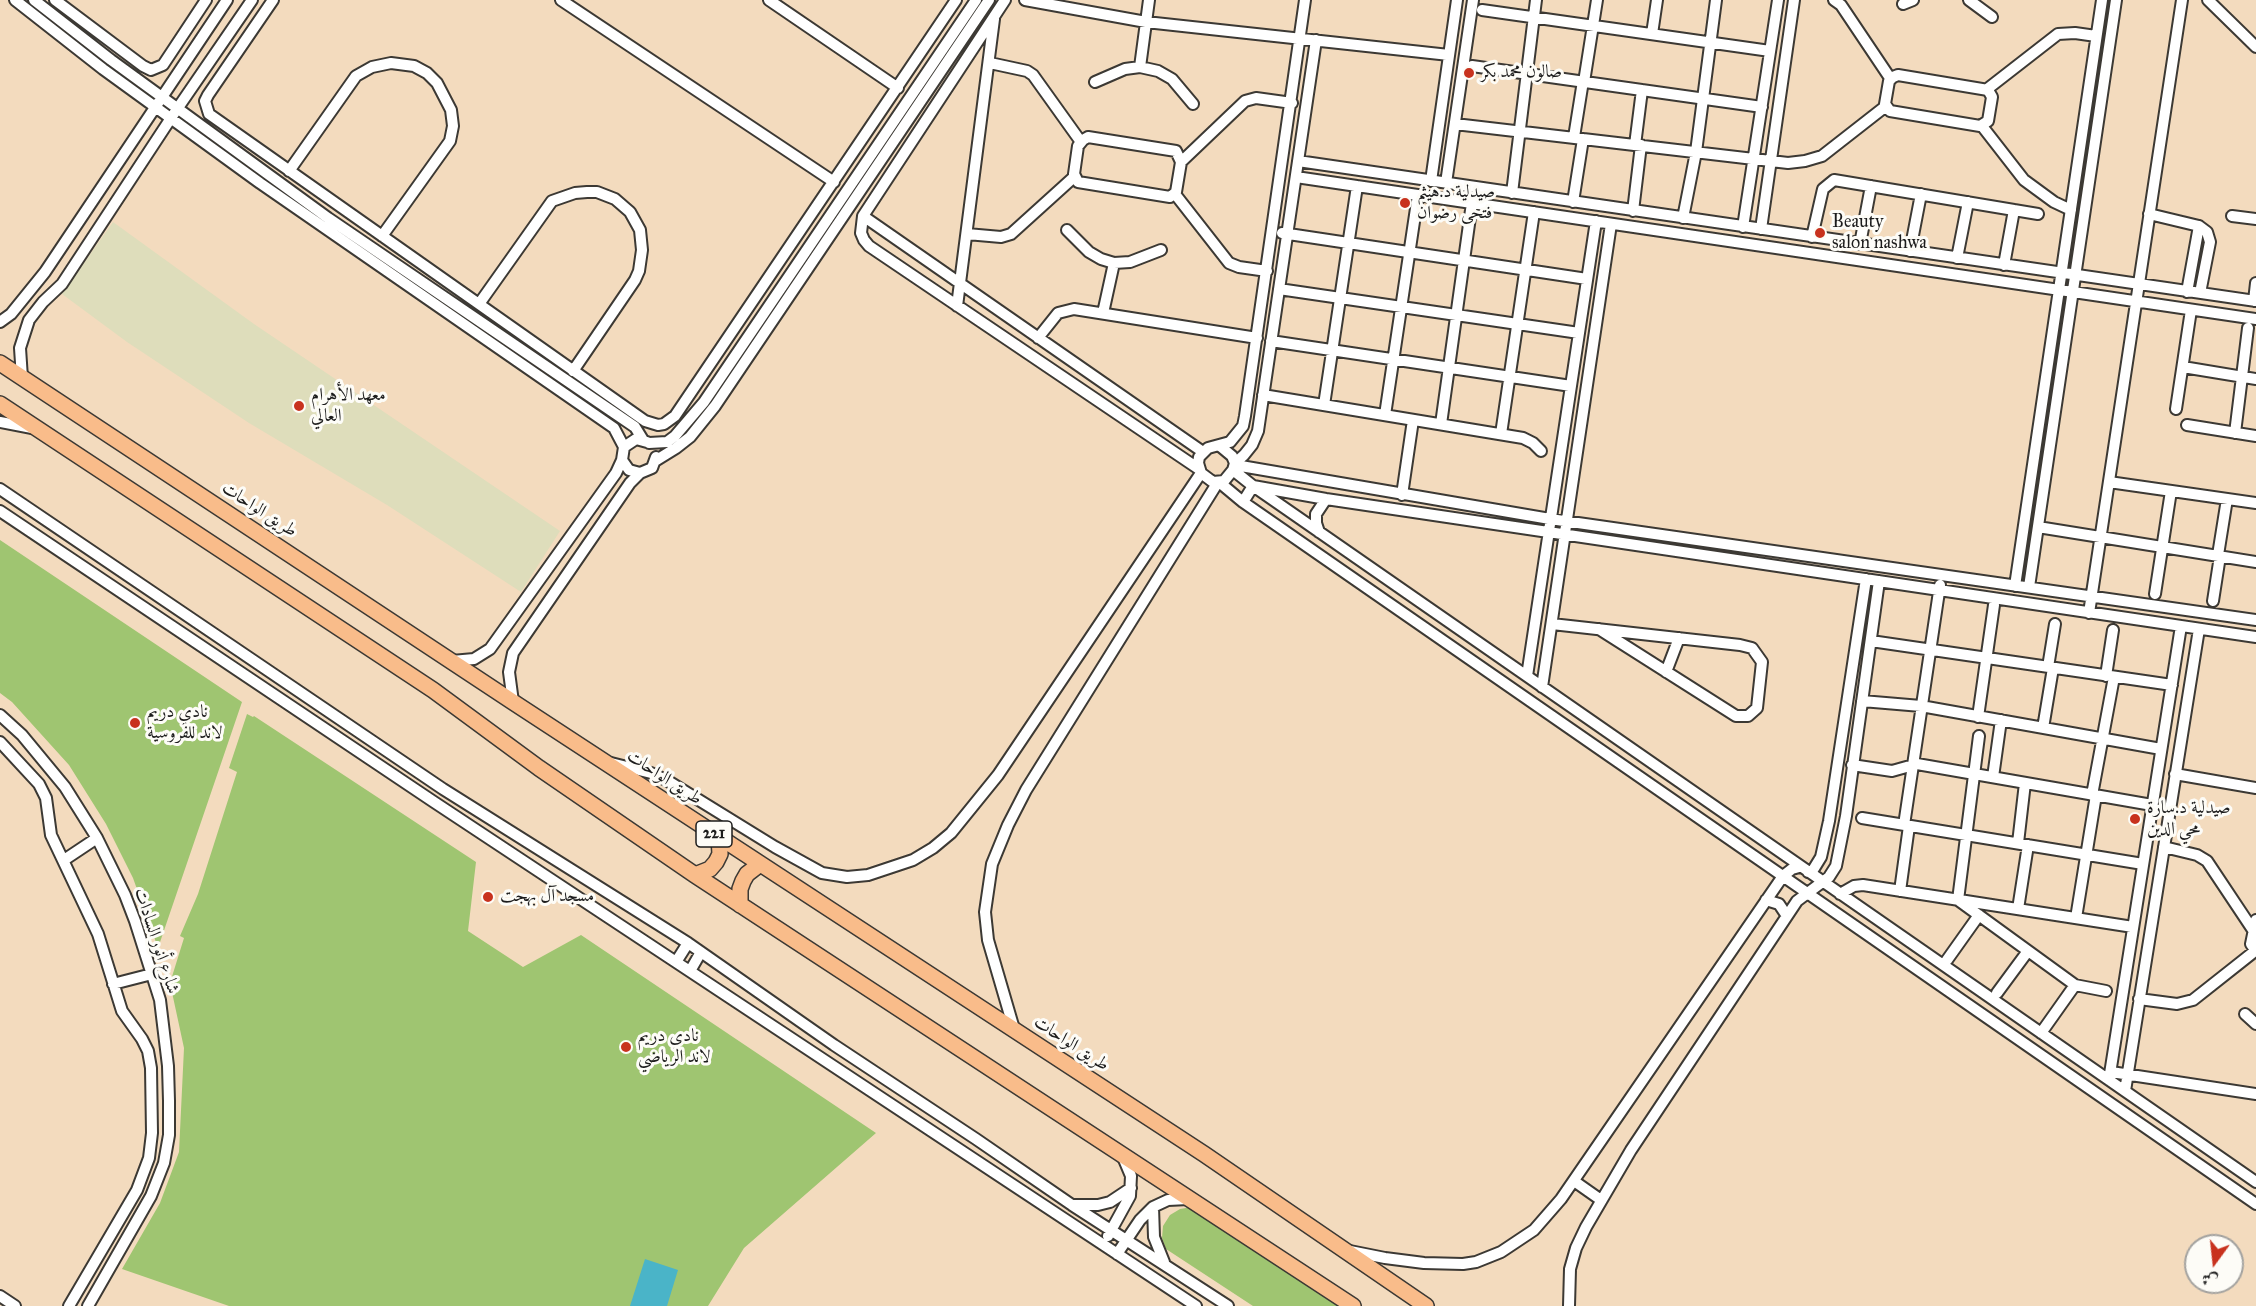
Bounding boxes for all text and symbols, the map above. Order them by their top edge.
place label: صالون محمد بكر [1481,62,1562,84]
marker: صالون محمد بكر [1462,66,1476,80]
place label: صيدلية د.هيثم فتحى رضوان [1417,182,1495,224]
marker: صيدلية د.هيثم فتحى رضوان [1398,196,1412,210]
place label: Beauty salon nashwa [1832,212,1927,254]
marker: Beauty salon nashwa [1813,226,1827,240]
place label: معهد الأهرام العالي [311,385,386,428]
marker: معهد الأهرام العالي [292,399,306,413]
street label: طريق الواحات [217,478,301,542]
place label: نادي دريم لاند للفروسية [147,702,223,744]
marker: نادي دريم لاند للفروسية [128,716,142,730]
street label: طريق الواحات [622,746,706,810]
place label: صيدلية د.سارة محي الدين [2147,798,2231,840]
marker: صيدلية د.سارة محي الدين [2128,812,2142,826]
road number: 221 [696,821,732,847]
street label: شارع أنور السادات [129,885,183,997]
place label: مسجد آل بهجت [500,886,594,908]
marker: مسجد آل بهجت [481,890,495,904]
street label: طريق الواحات [1029,1012,1113,1076]
place label: نادي دريم لاند الرياضي [638,1026,711,1068]
marker: نادي دريم لاند الرياضي [619,1040,633,1054]
north arrow [2184,1234,2244,1294]
text: ش [2200,1269,2220,1291]

